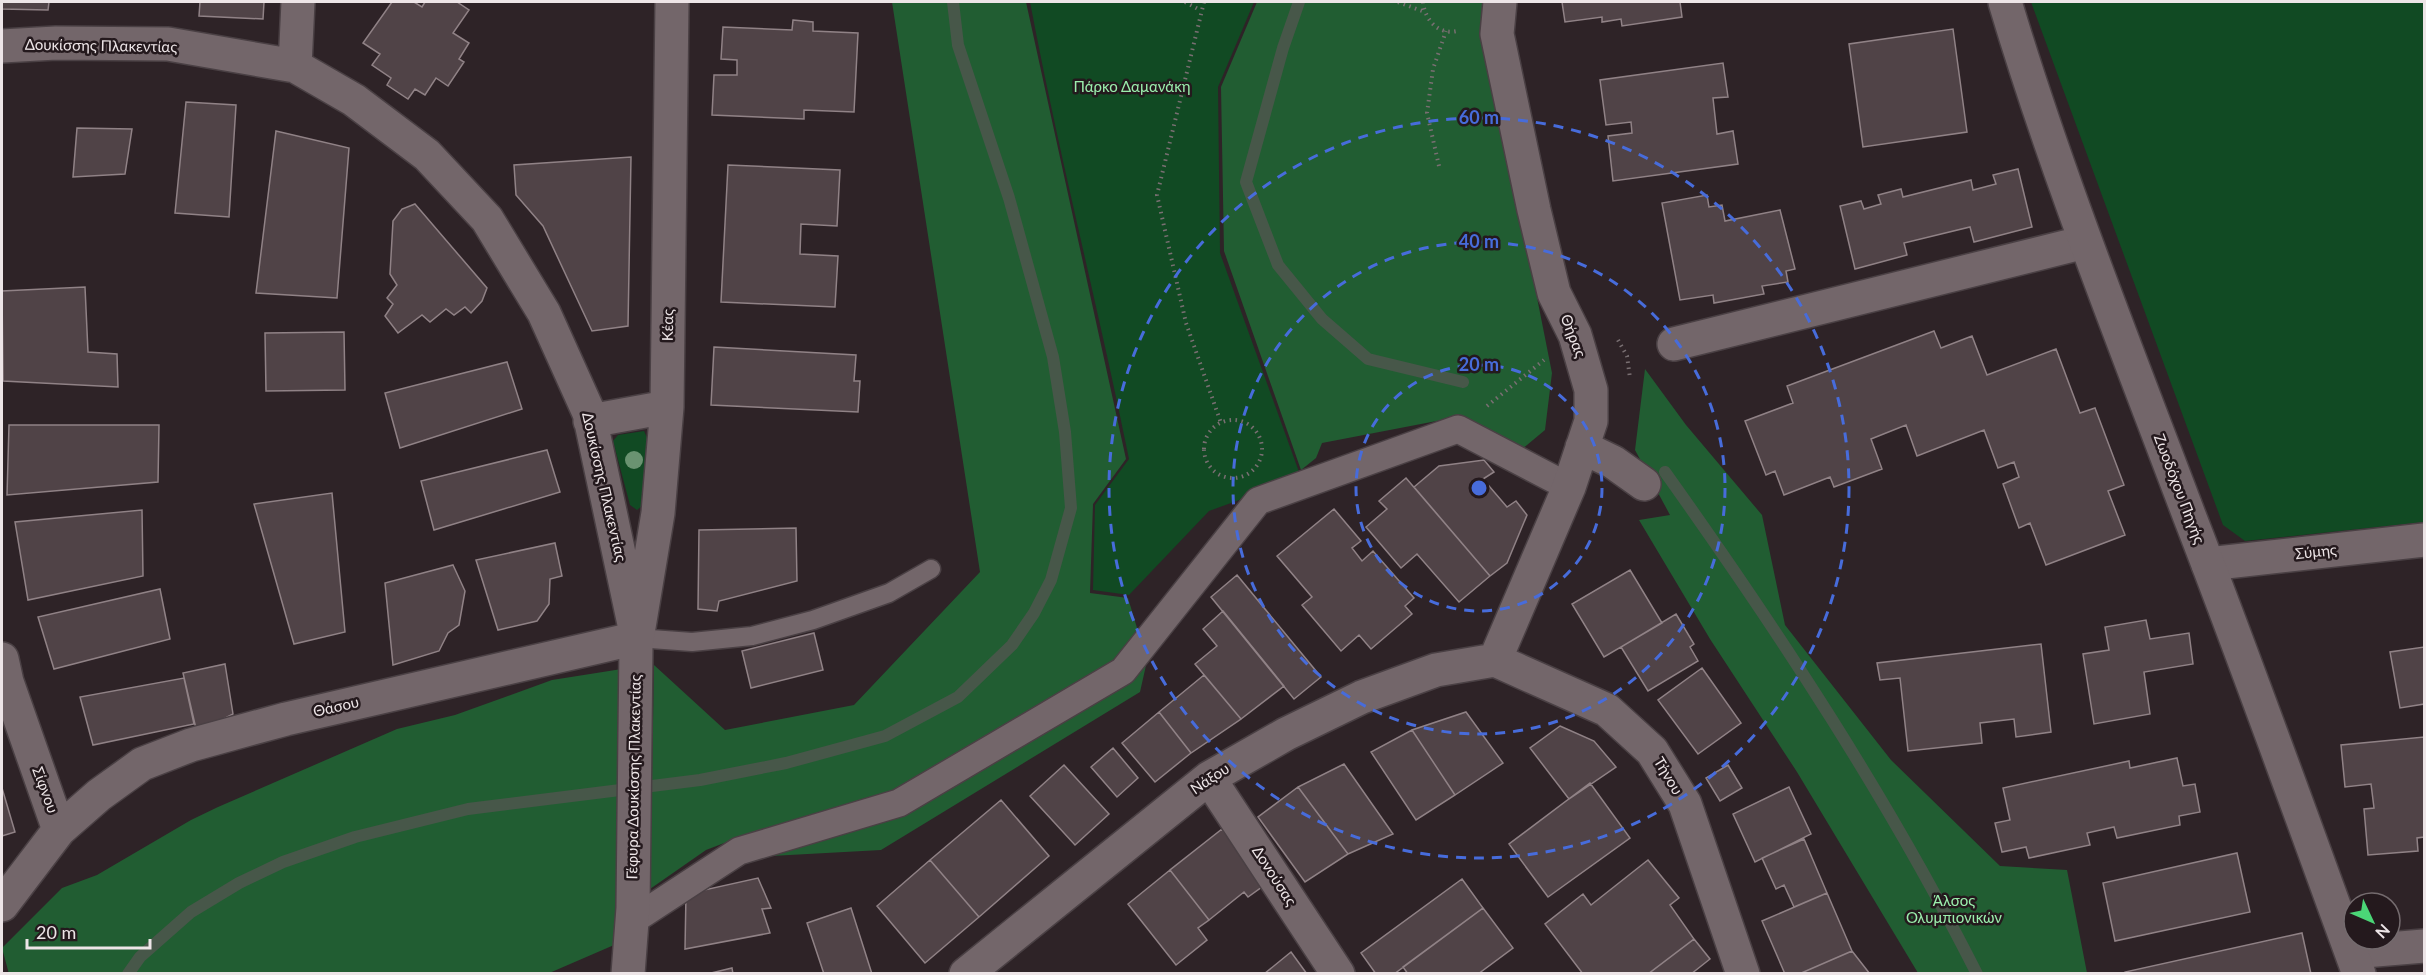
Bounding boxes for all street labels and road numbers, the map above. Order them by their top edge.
street label: Δουκίσσης Πλακεντίας [25,35,177,55]
street label: Κέας [658,309,676,341]
street label: Θήρας [1557,311,1590,360]
street label: Δουκίσσης Πλακεντίας [579,410,631,563]
street label: Ζωοδόχου Πηγής [2151,431,2209,546]
street label: Σύμης [2294,540,2338,562]
street label: Γέφυρα Δουκίσσης Πλακεντίας [622,674,644,880]
street label: Θάσου [311,692,360,720]
street label: Τήνου [1651,753,1687,798]
street label: Νάξου [1187,759,1233,798]
street label: Σίφνου [29,764,63,815]
street label: Δονούσας [1249,842,1301,909]

